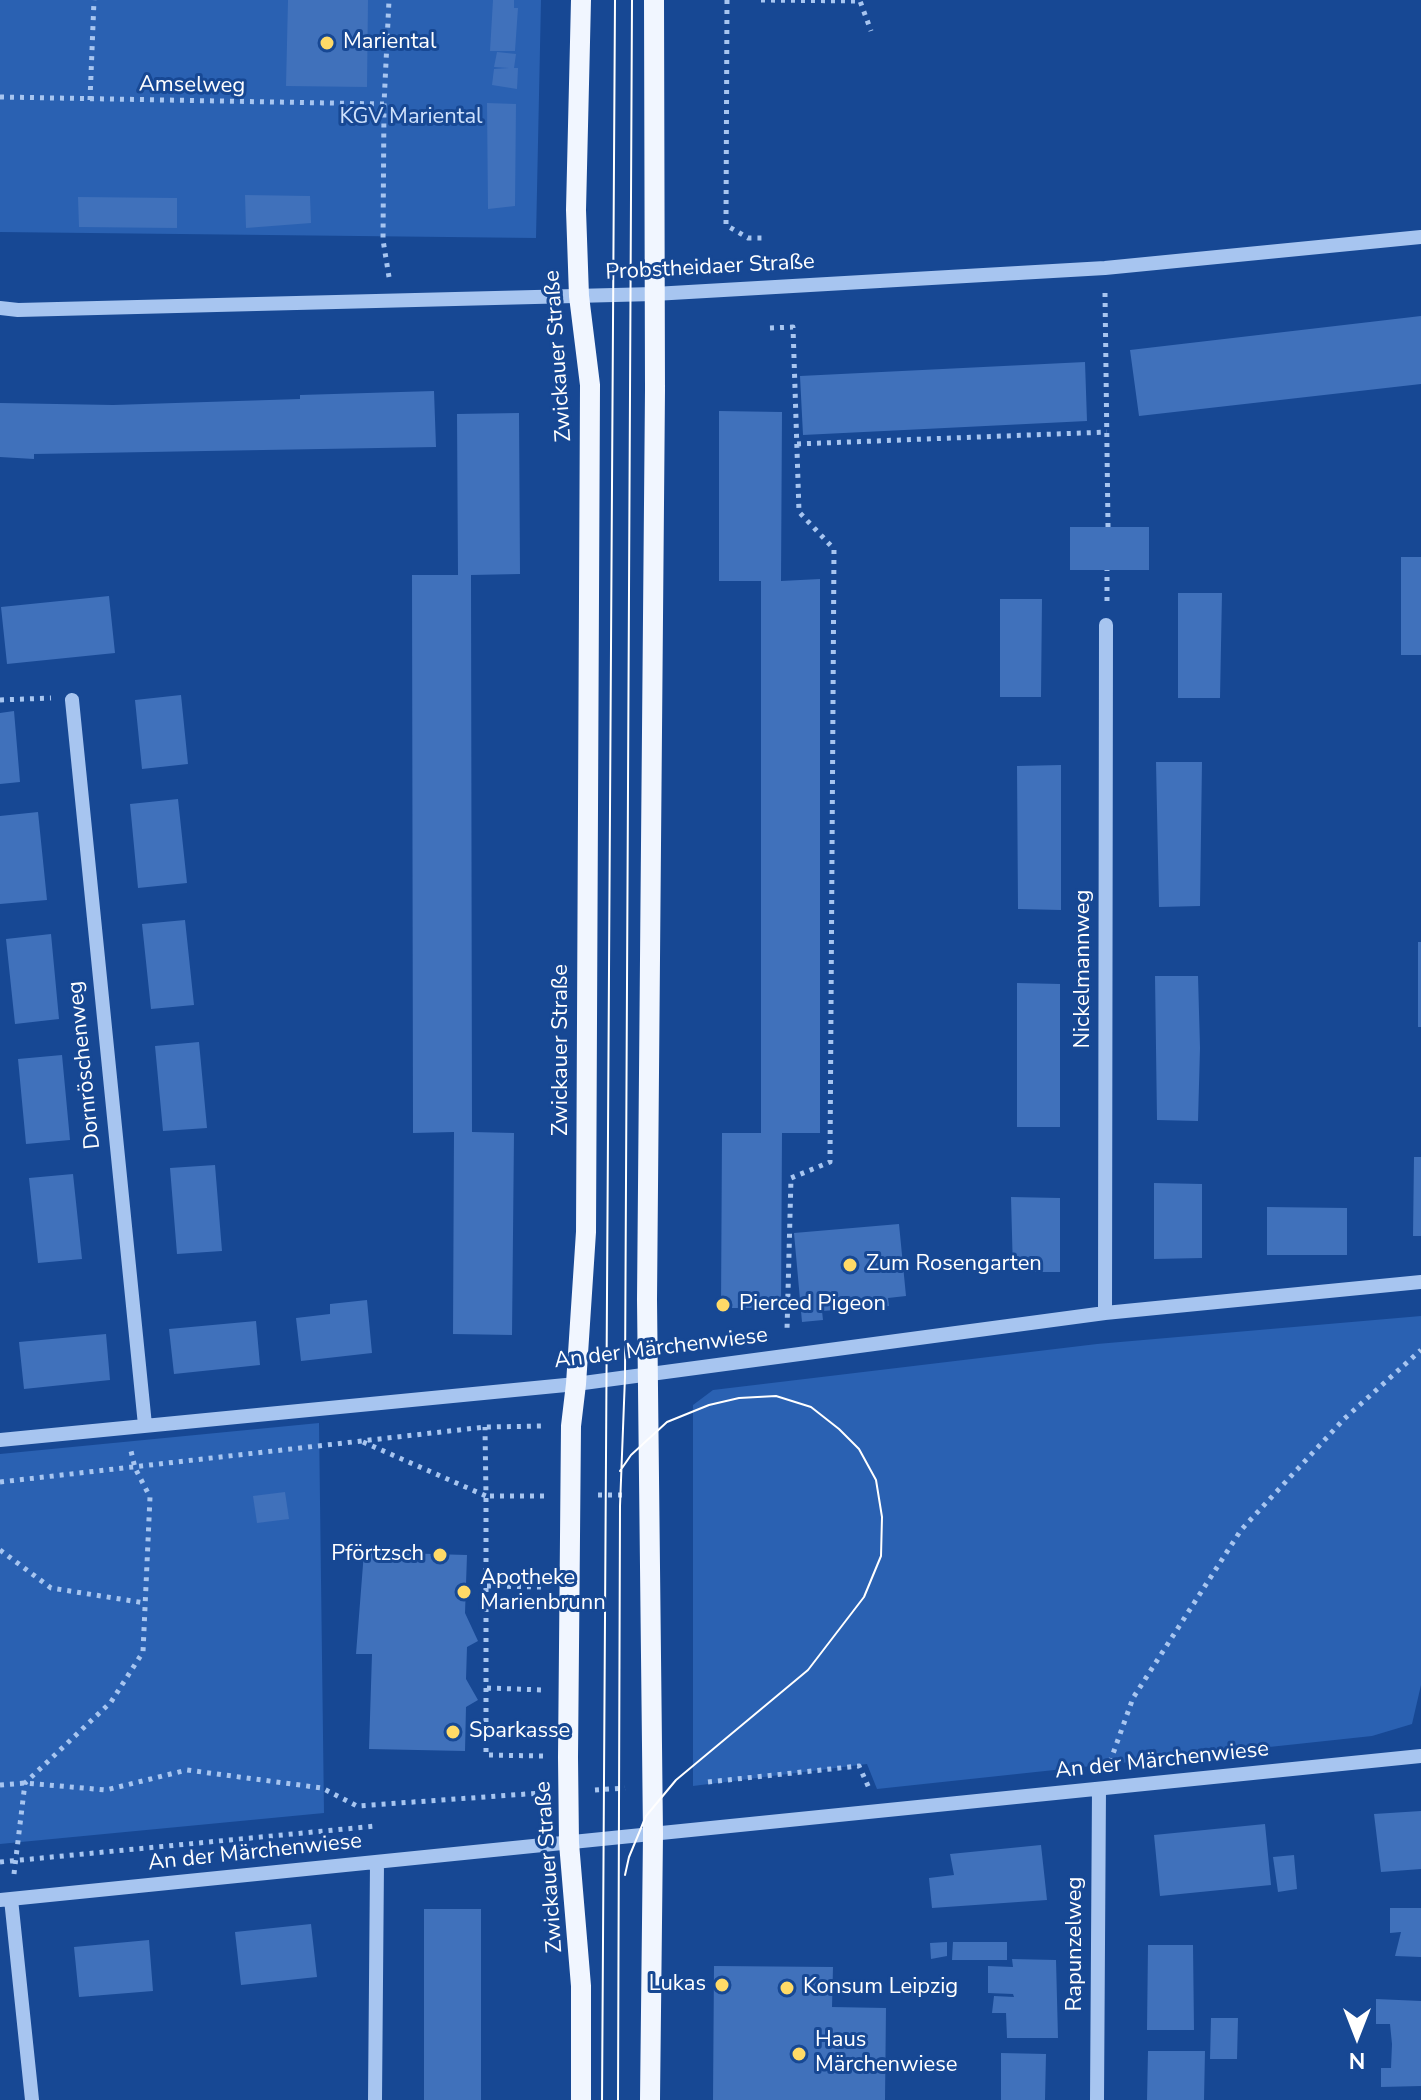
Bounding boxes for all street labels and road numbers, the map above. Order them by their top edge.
street label: Amselweg [139,72,245,100]
street label: Probstheidaer Straße [605,249,815,287]
street label: Zwickauer Straße [540,269,578,443]
street label: Nickelmannweg [1071,890,1097,1048]
street label: Zwickauer Straße [549,964,575,1136]
street label: Dornröschenweg [63,979,107,1151]
street label: An der Märchenwiese [553,1323,769,1375]
street label: An der Märchenwiese [1054,1737,1270,1785]
street label: Zwickauer Straße [531,1780,569,1954]
street label: An der Märchenwiese [147,1829,363,1877]
street label: Rapunzelweg [1063,1877,1089,2011]

